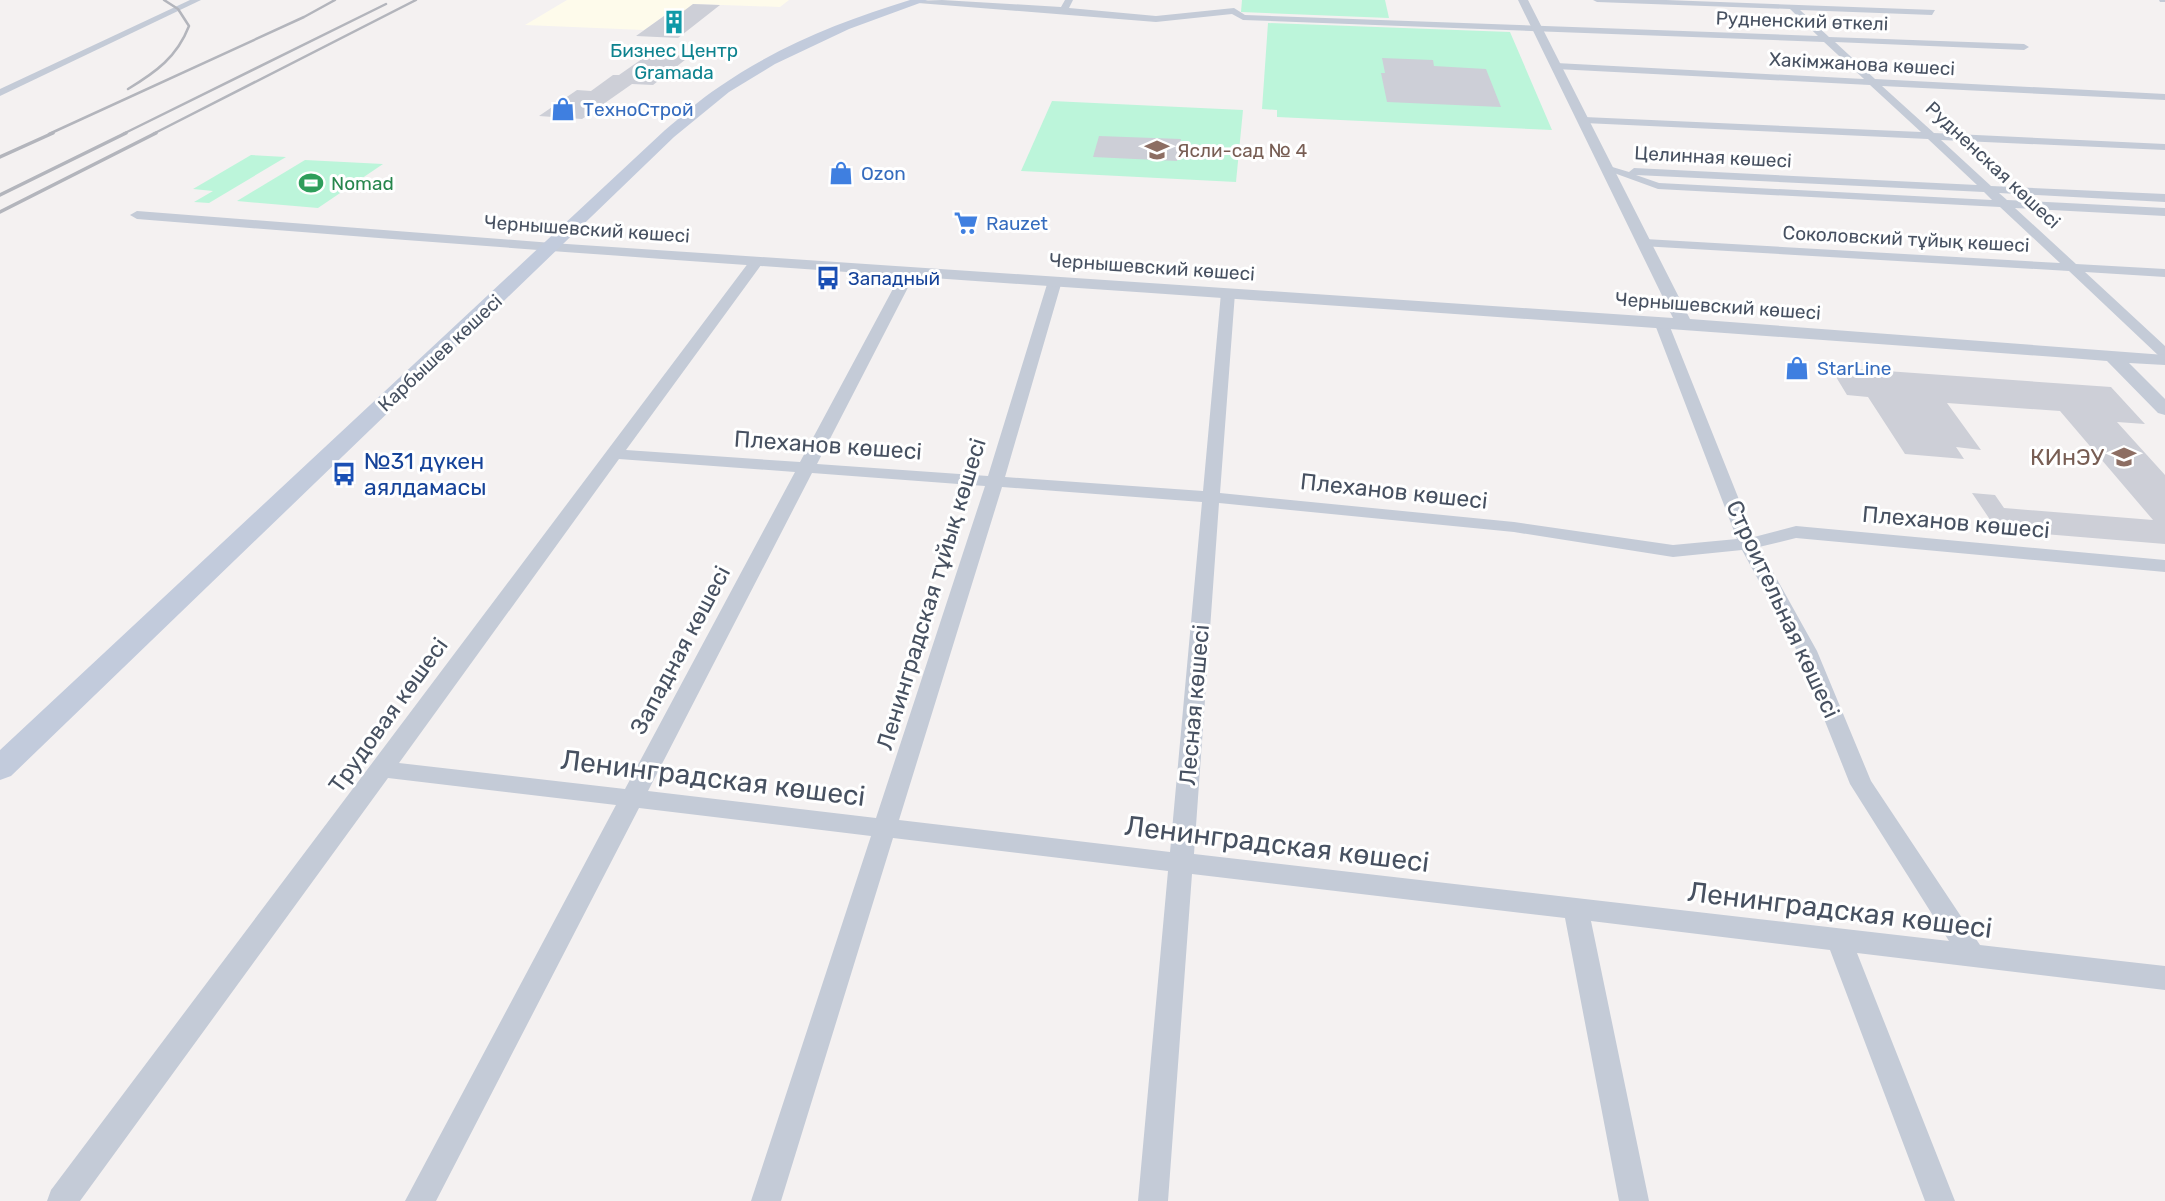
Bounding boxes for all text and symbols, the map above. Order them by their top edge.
street label: Рудненский өткелі [1715,6,1889,36]
building icon: Бизнес Центр Gramada [660,8,688,36]
place label: Бизнес Центр Gramada [610,39,738,84]
street label: Хакімжанова көшесі [1769,48,1955,80]
shop icon: ТехноСтрой [549,95,577,123]
street label: Рудненская көшесі [1921,97,2065,233]
place label: ТехноСтрой [583,98,694,121]
school or university icon: Ясли-сад № 4 [1143,136,1171,164]
place label: Ясли-сад № 4 [1177,139,1307,162]
street label: Целинная көшесі [1634,141,1792,173]
shop icon: Ozon [827,159,855,187]
place label: Ozon [861,162,906,185]
sports icon: Nomad [297,169,325,197]
place label: Nomad [331,172,394,195]
supermarket icon: Rauzet [952,209,980,237]
street label: Чернышевский көшесі [483,210,691,248]
place label: Rauzet [986,212,1048,235]
street label: Соколовский тұйық көшесі [1782,221,2030,257]
street label: Чернышевский көшесі [1048,248,1256,286]
bus stop icon: Западный [814,264,842,292]
place label: Западный [848,267,940,290]
street label: Чернышевский көшесі [1614,287,1822,325]
street label: Карбышев көшесі [373,290,507,416]
shop icon: StarLine [1783,354,1811,382]
place label: StarLine [1817,357,1891,380]
street label: Плеханов көшесі [733,424,923,466]
street label: Ленинградская тұйық көшесі [870,435,992,753]
place label: КИнЭУ [2030,443,2104,471]
school or university icon: КИнЭУ [2110,443,2138,471]
place label: №31 дүкен аялдамасы [364,447,486,501]
bus stop icon: №31 дүкен аялдамасы [330,460,358,488]
street label: Плеханов көшесі [1299,467,1489,515]
street label: Строительная көшесі [1720,496,1846,722]
street label: Плеханов көшесі [1861,500,2051,544]
street label: Западная көшесі [624,561,736,739]
street label: Лесная көшесі [1173,623,1215,787]
street label: Трудовая көшесі [322,632,454,798]
street label: Ленинградская көшесі [559,743,867,813]
street label: Ленинградская көшесі [1123,809,1431,879]
street label: Ленинградская көшесі [1686,875,1994,945]

